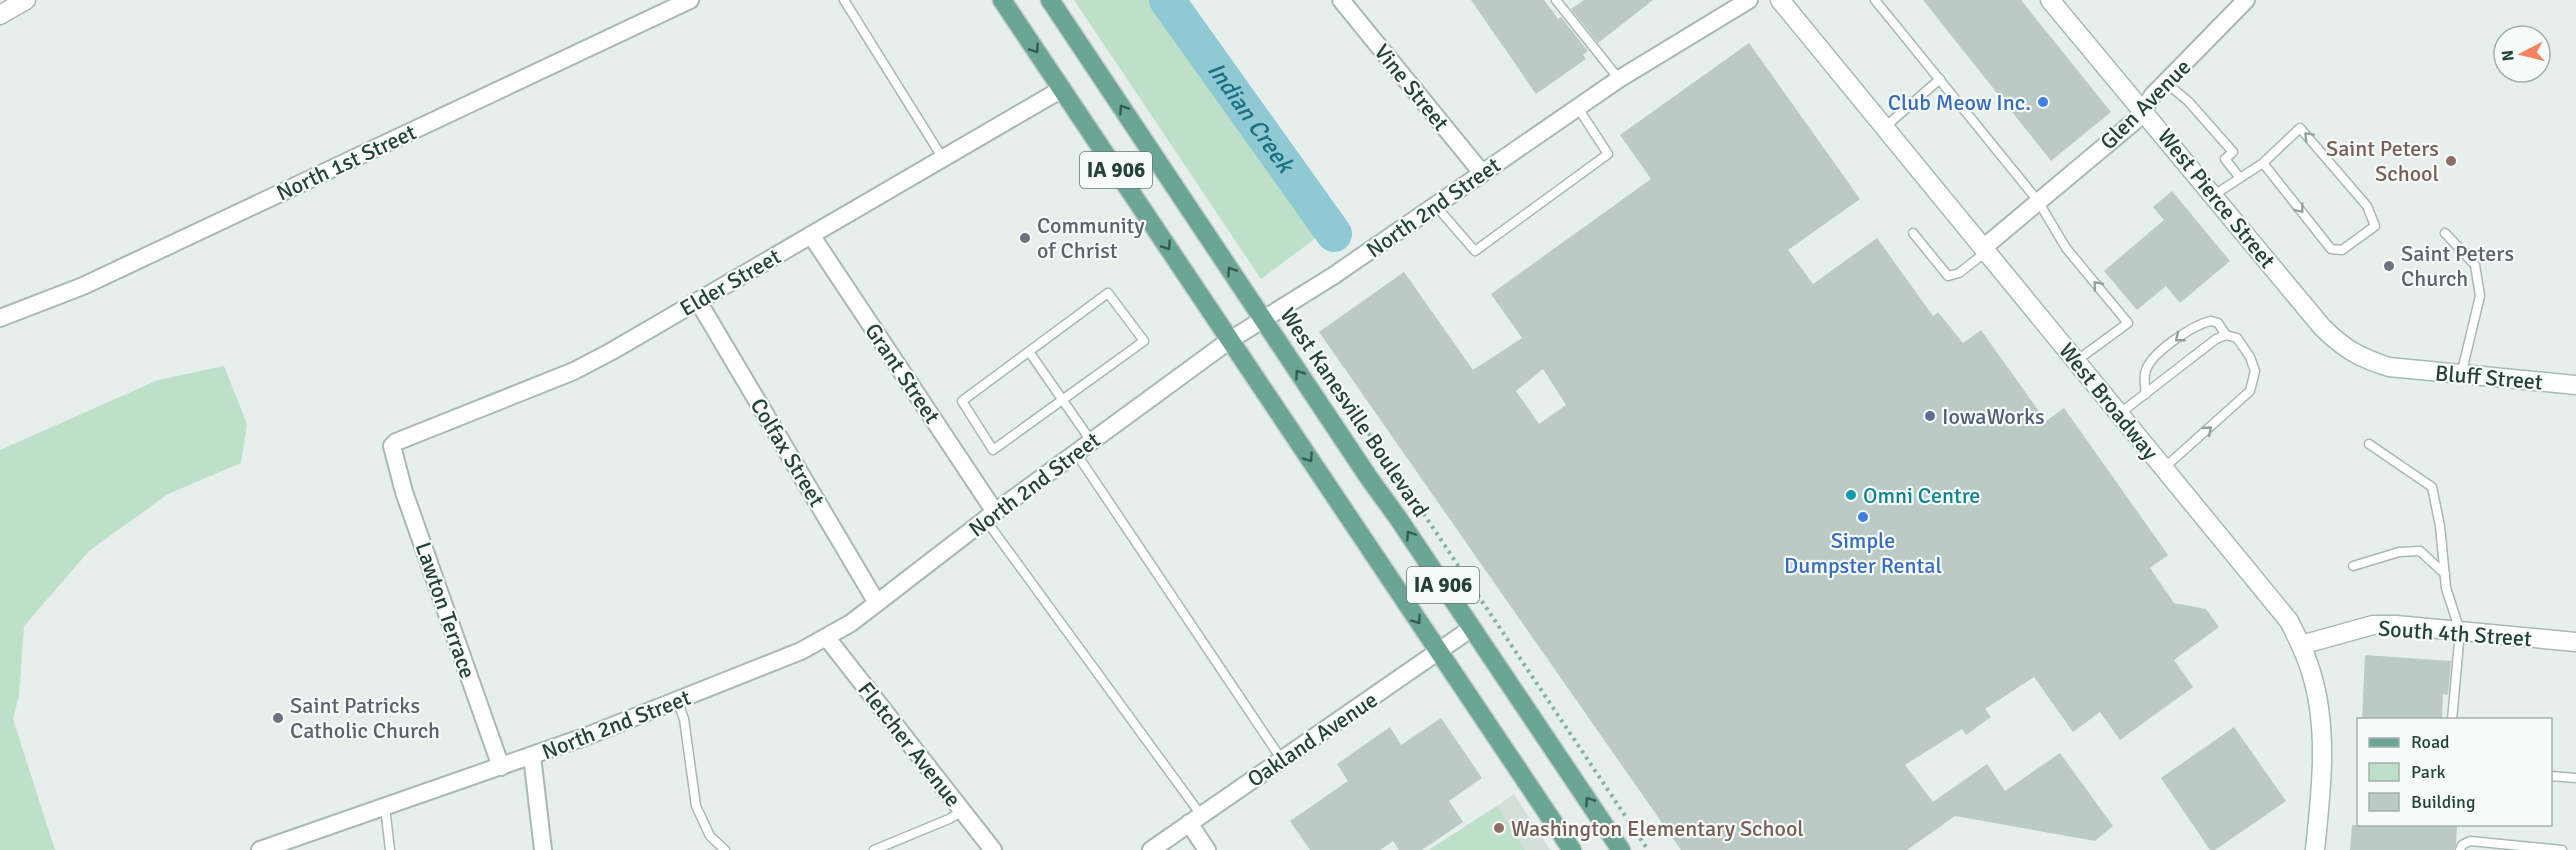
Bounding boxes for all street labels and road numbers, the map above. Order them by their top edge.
street label: Vine Street [1368,38,1455,136]
street label: Glen Avenue [2094,53,2196,155]
street label: North 1st Street [272,118,421,207]
street label: West Pierce Street [2152,123,2281,274]
street label: North 2nd Street [1361,151,1506,264]
road number: IA 906 [1080,152,1152,188]
street label: Elder Street [675,243,786,322]
street label: West Kanesville Boulevard [1275,303,1435,522]
street label: Grant Street [859,318,946,429]
street label: West Broadway [2053,337,2164,466]
street label: Bluff Street [2434,359,2544,396]
street label: Colfax Street [745,393,831,512]
street label: North 2nd Street [963,426,1105,542]
street label: Lawton Terrace [410,538,481,682]
road number: IA 906 [1407,567,1479,603]
street label: South 4th Street [2377,615,2533,652]
street label: Fletcher Avenue [852,676,967,812]
street label: North 2nd Street [538,684,695,765]
street label: Oakland Avenue [1242,686,1382,793]

